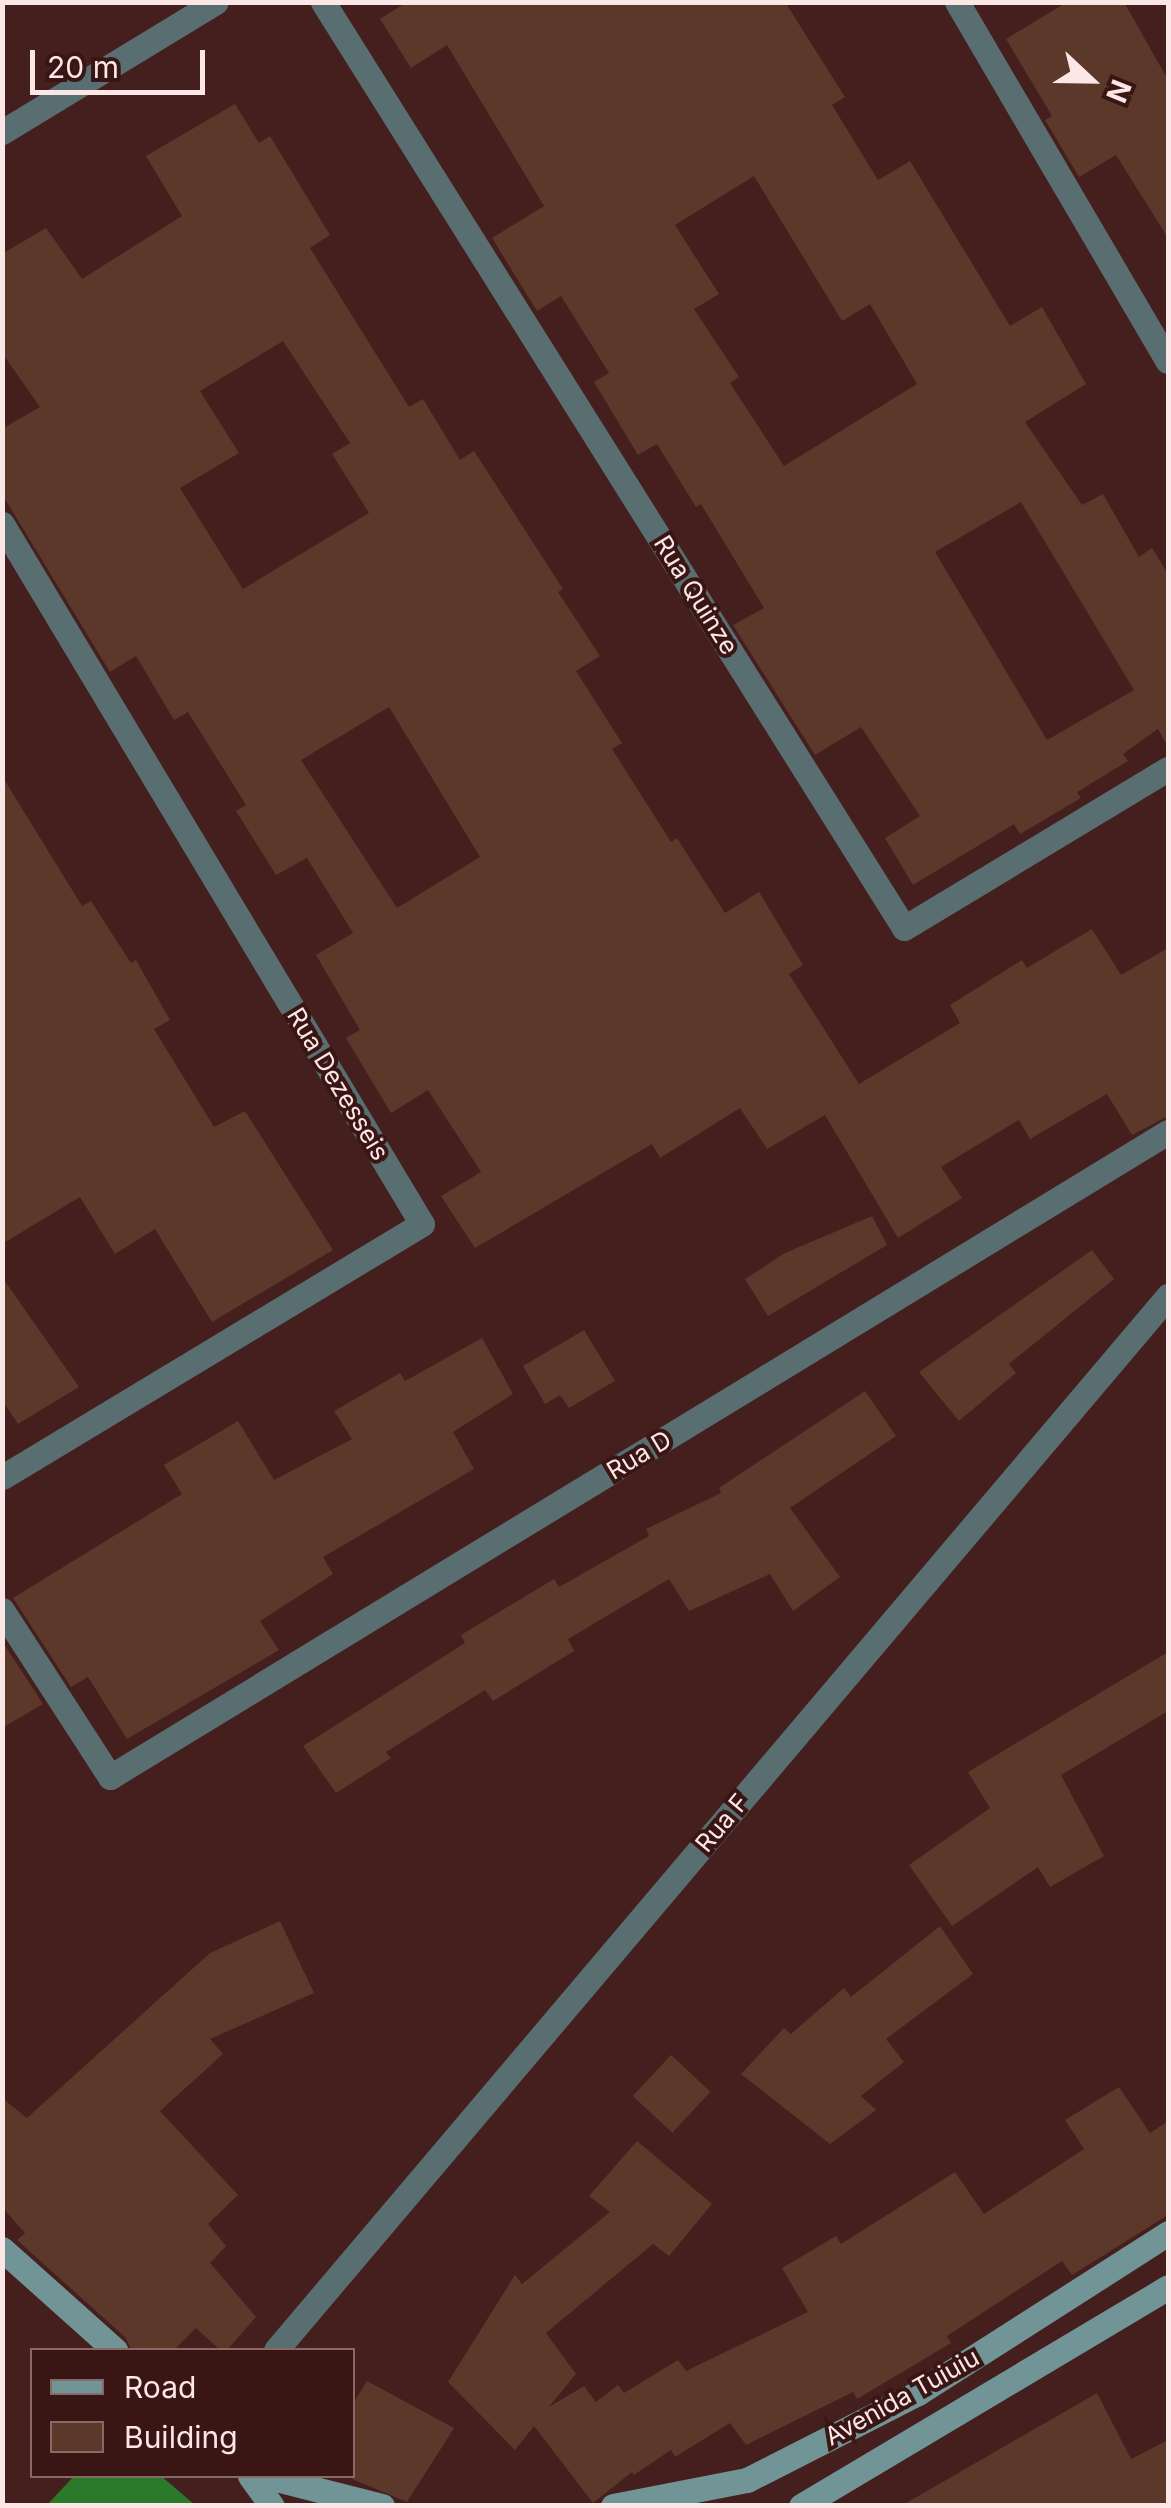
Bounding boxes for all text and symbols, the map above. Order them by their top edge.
scale bar [35,30,210,92]
north arrow [1041,30,1141,130]
text: 20 m [47,49,119,85]
text: N [1099,75,1139,108]
street label: Rua Quinze [648,530,744,660]
street label: Rua Dezesseis [281,1002,395,1166]
street label: Rua D [601,1424,677,1486]
street label: Rua F [689,1788,755,1858]
street label: Avenida Tuiuiu [820,2342,984,2452]
legend [30,2348,355,2478]
text: Road [124,2369,196,2405]
text: Building [124,2419,238,2455]

